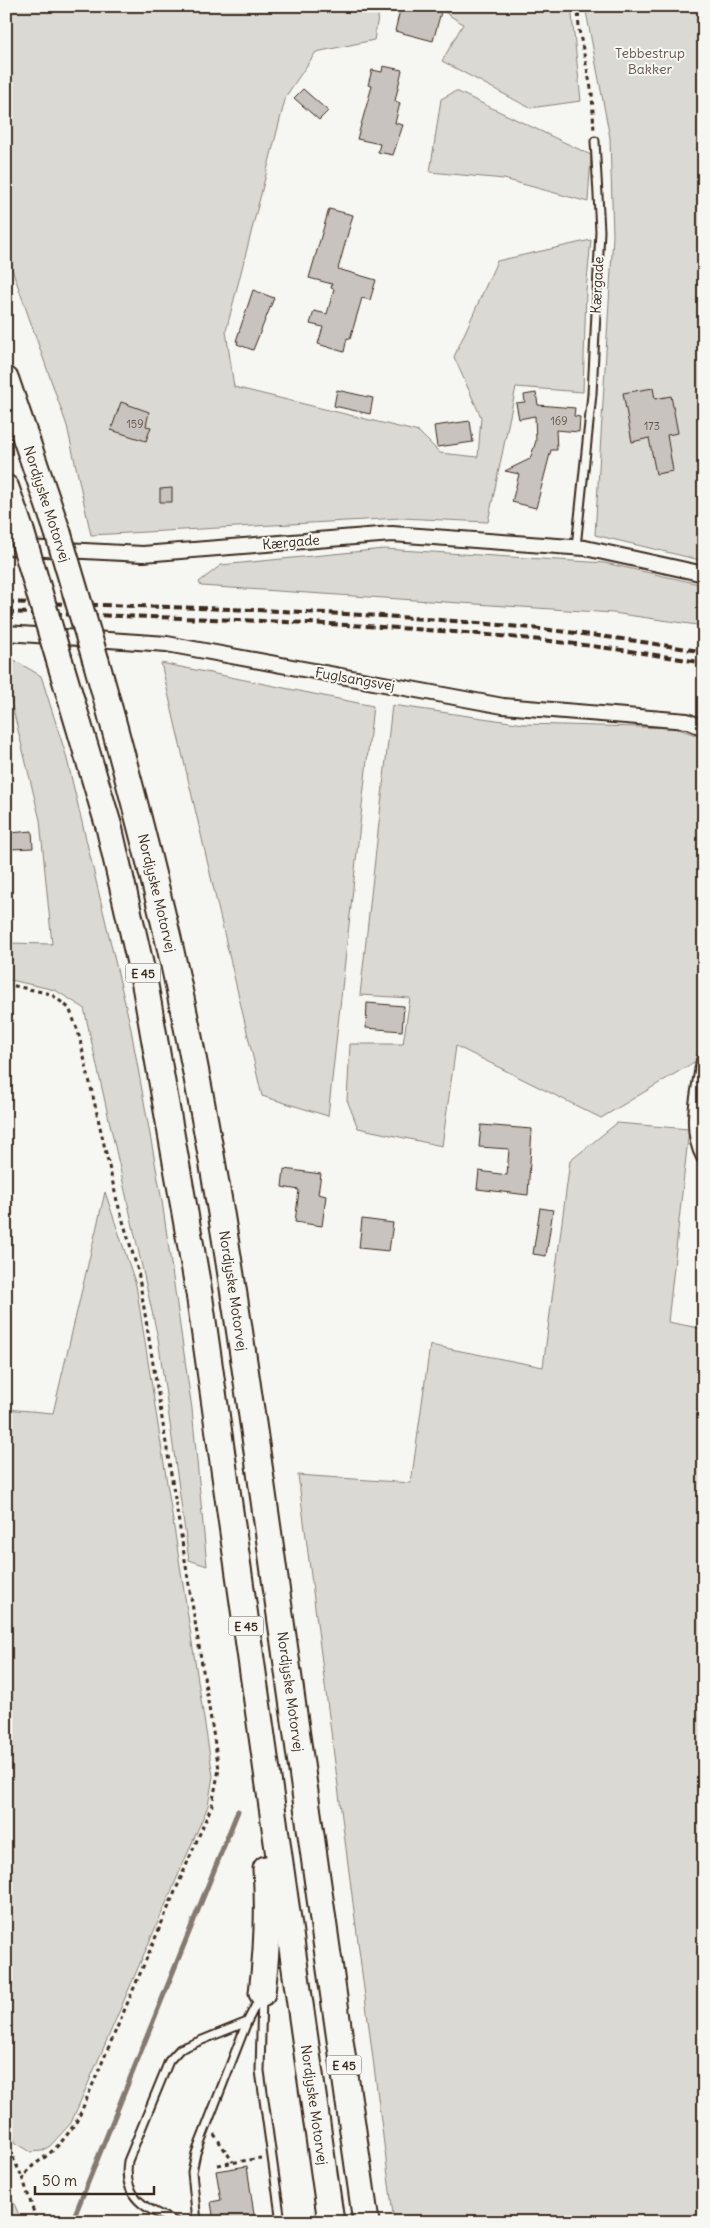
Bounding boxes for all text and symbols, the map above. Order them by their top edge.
park label: Tebbestrup Bakker [615,44,685,78]
street label: Kærgade [587,256,607,314]
house number: 169 [550,414,568,428]
house number: 159 [126,417,144,431]
house number: 173 [644,419,660,433]
street label: Nordjyske Motorvej [20,444,74,564]
street label: Kærgade [262,531,320,553]
street label: Fuglsangsvej [314,663,396,695]
street label: Nordjyske Motorvej [134,832,180,954]
road number: E 45 [126,964,160,982]
street label: Nordjyske Motorvej [215,1229,251,1352]
road number: E 45 [228,1616,264,1635]
street label: Nordjyske Motorvej [273,1630,308,1753]
street label: Nordjyske Motorvej [297,2043,332,2166]
road number: E 45 [326,2056,362,2074]
scale bar [35,2163,154,2195]
text: 50 m [42,2171,77,2190]

